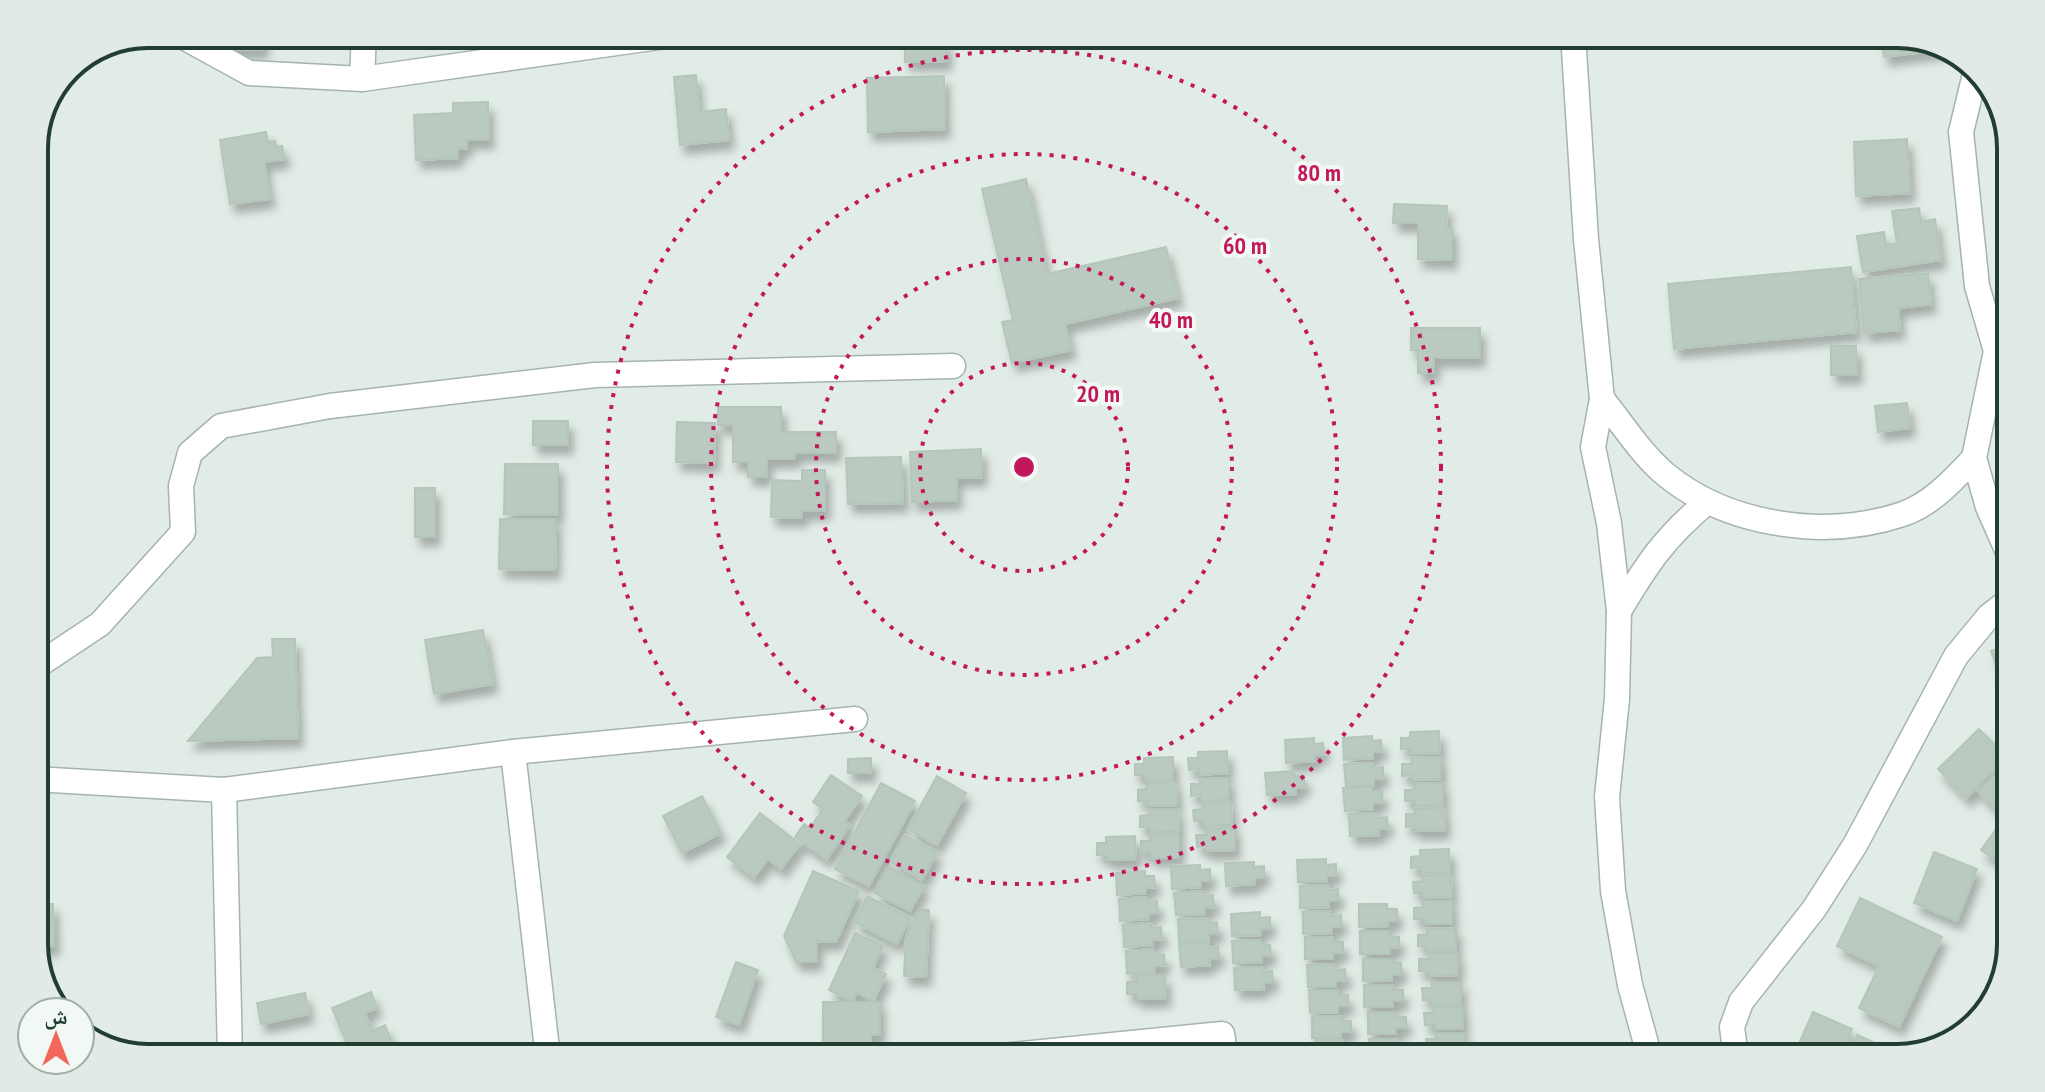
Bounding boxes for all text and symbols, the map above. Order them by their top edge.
text: 80 m [1297,157,1341,188]
text: 60 m [1223,230,1267,261]
text: 40 m [1149,304,1193,335]
text: 20 m [1076,378,1120,409]
centre of rings [1010,453,1038,481]
north arrow [16,996,96,1076]
text: ش [44,1002,68,1030]

